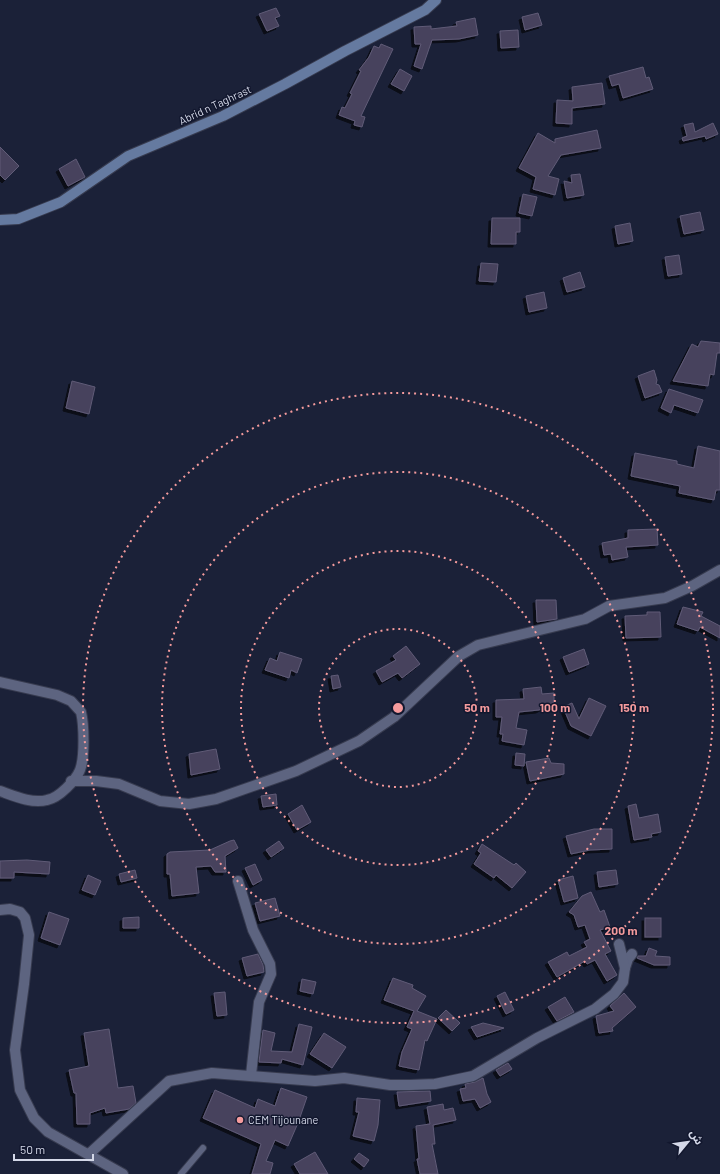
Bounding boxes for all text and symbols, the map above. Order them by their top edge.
street label: Abrid n Taghrast [177,82,253,127]
text: 50 m [464,700,490,714]
text: 100 m [540,700,570,714]
text: 150 m [619,700,649,714]
centre of rings [391,701,405,715]
text: 200 m [605,923,637,937]
place label: CEM Tijounane [248,1113,318,1126]
marker: CEM Tijounane [235,1115,245,1125]
north arrow [668,1122,708,1162]
text: ش [687,1127,707,1147]
scale bar [14,1136,93,1162]
text: 50 m [20,1142,45,1156]

